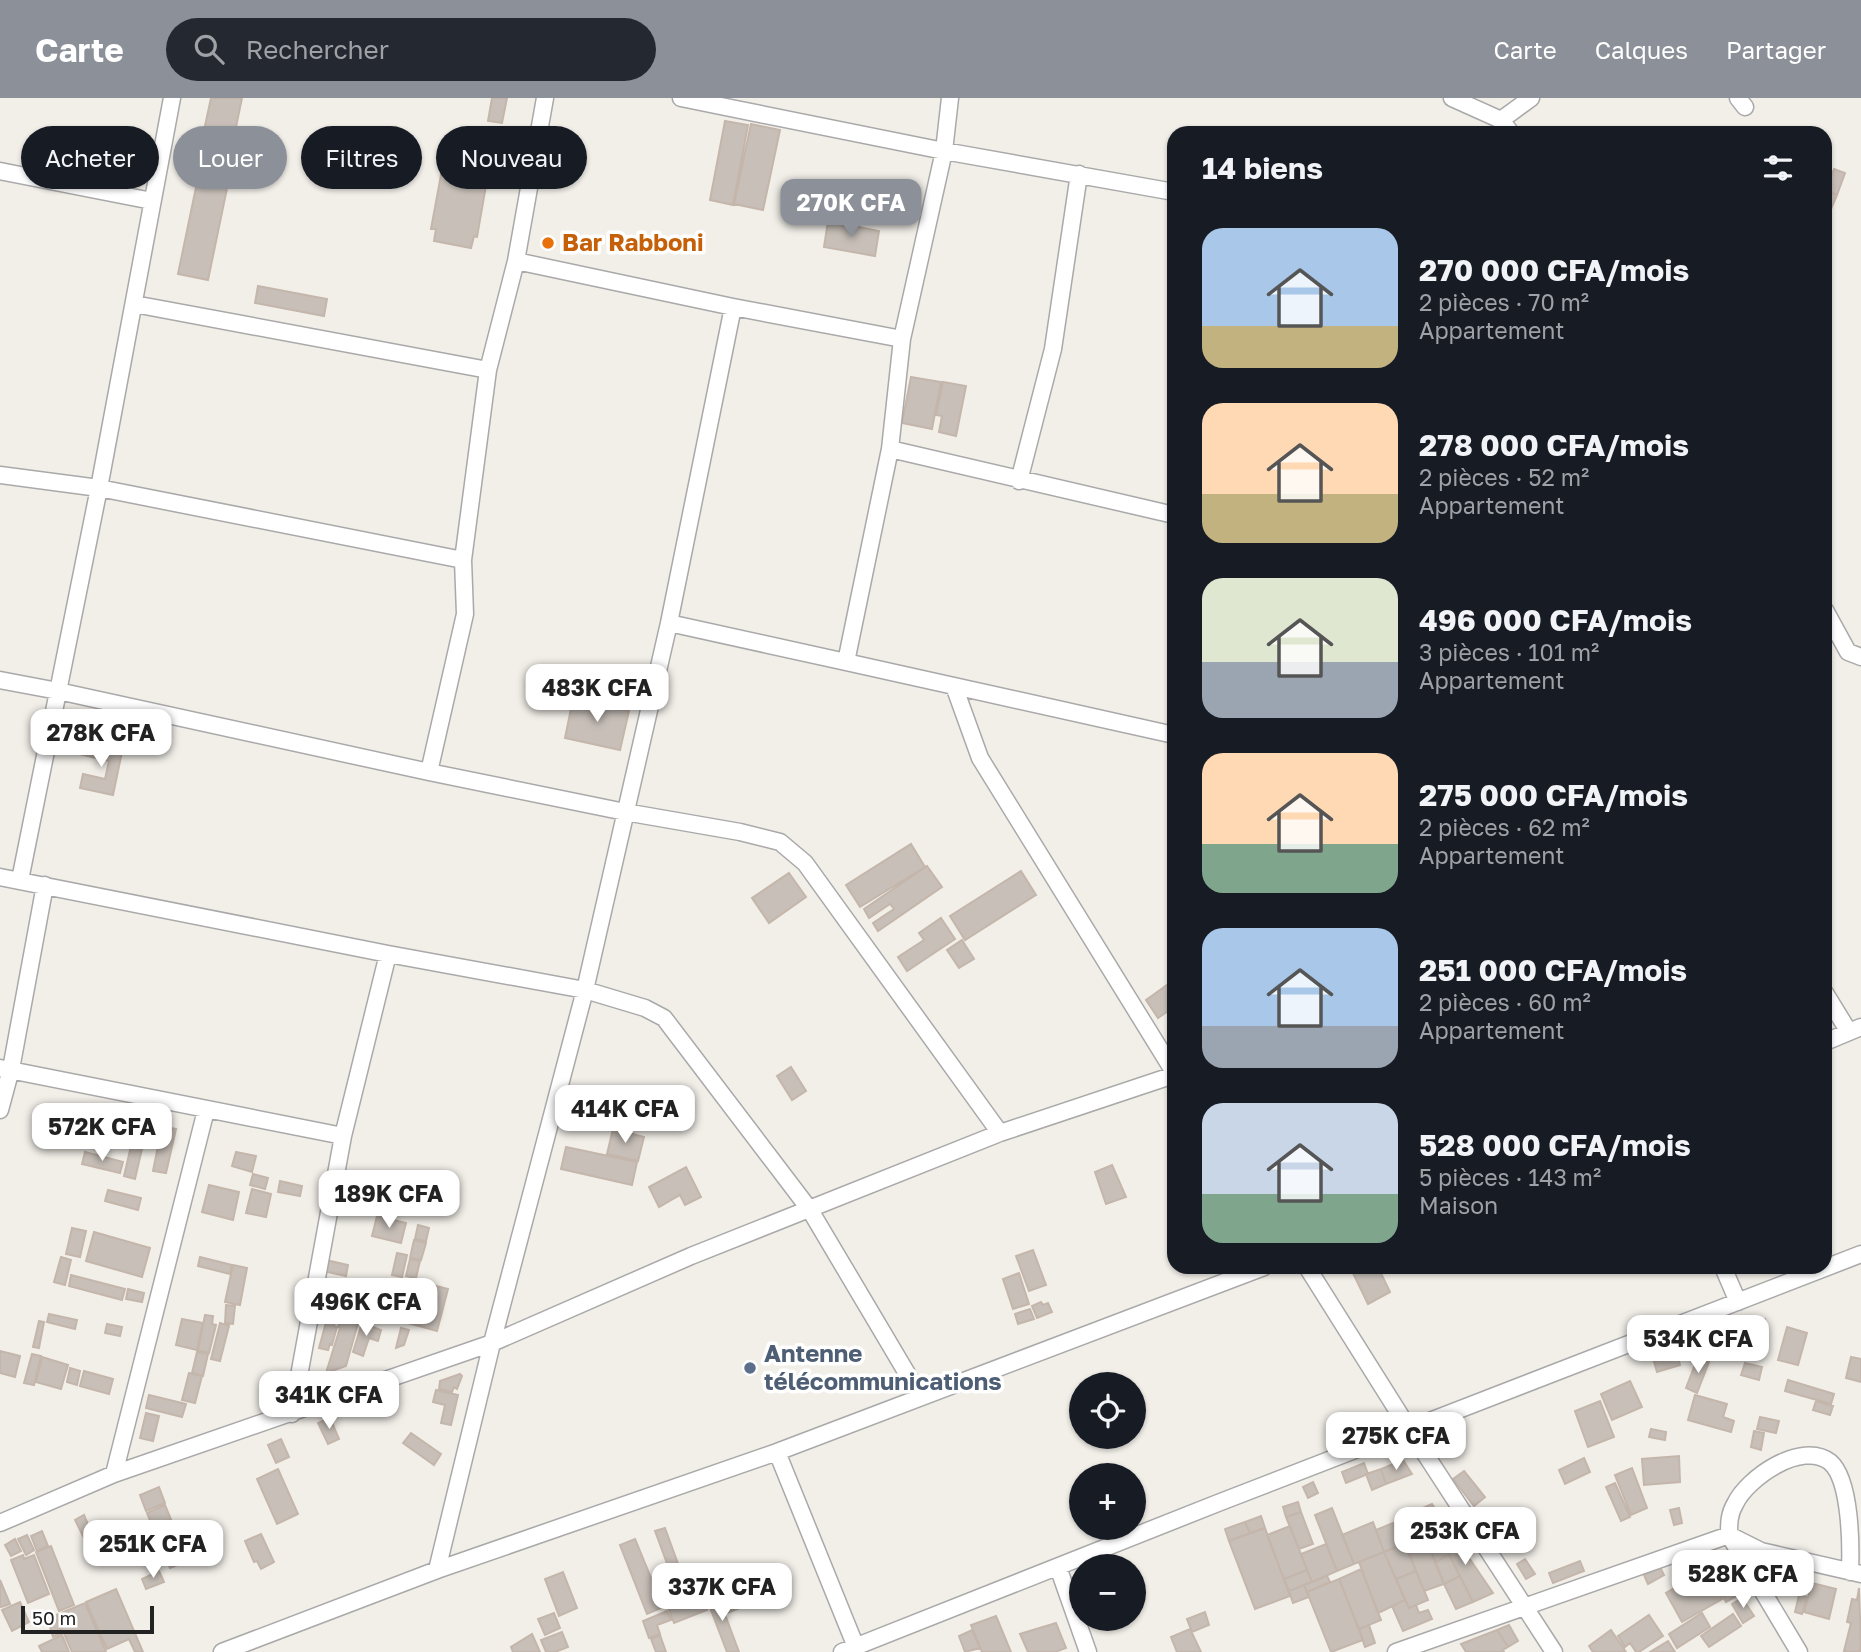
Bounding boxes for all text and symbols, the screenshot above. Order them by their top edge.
search box [166,18,656,81]
text: Carte [35,30,124,69]
icon: search [190,30,228,68]
text: Rechercher [246,34,389,65]
text: Carte [1493,35,1557,64]
text: Calques [1595,35,1688,64]
text: Partager [1726,35,1826,64]
chip: Acheter [21,126,159,189]
chip: Louer [173,126,287,189]
chip: Filtres [301,126,422,189]
chip: Nouveau [436,126,587,189]
icon: filters [1759,149,1797,187]
text: 14 biens [1202,150,1323,186]
pin: 270K CFA [779,180,923,239]
text: 270K CFA [796,188,906,216]
place label: Bar Rabboni [562,227,703,256]
marker: Bar Rabboni [540,235,556,251]
text: 270 000 CFA/mois [1419,252,1689,288]
icon: home [1258,256,1342,340]
text: 2 pièces · 70 m² [1419,288,1589,316]
text: Appartement [1419,316,1564,344]
text: 278 000 CFA/mois [1419,427,1689,463]
icon: home [1258,431,1342,515]
text: 2 pièces · 52 m² [1419,463,1589,491]
text: Appartement [1419,491,1564,519]
text: 496 000 CFA/mois [1419,602,1692,638]
icon: home [1258,606,1342,690]
text: 3 pièces · 101 m² [1419,638,1599,666]
pin: 483K CFA [525,664,669,724]
text: Appartement [1419,666,1564,694]
text: 483K CFA [542,673,652,701]
pin: 278K CFA [29,710,173,769]
text: 278K CFA [47,718,155,746]
text: 275 000 CFA/mois [1419,777,1688,813]
icon: home [1258,781,1342,865]
text: 2 pièces · 62 m² [1419,813,1590,841]
text: Appartement [1419,841,1564,869]
text: 251 000 CFA/mois [1419,952,1687,988]
icon: home [1258,956,1342,1040]
text: 2 pièces · 60 m² [1419,988,1591,1016]
text: Appartement [1419,1016,1564,1044]
pin: 414K CFA [553,1086,697,1145]
text: 414K CFA [571,1094,679,1122]
pin: 572K CFA [30,1104,174,1163]
text: 572K CFA [48,1112,156,1140]
text: 528 000 CFA/mois [1419,1127,1691,1163]
icon: home [1258,1131,1342,1215]
text: 5 pièces · 143 m² [1419,1163,1601,1191]
pin: 189K CFA [317,1170,461,1230]
text: 189K CFA [335,1179,443,1207]
text: Maison [1419,1191,1498,1219]
pin: 496K CFA [294,1278,438,1338]
text: 496K CFA [310,1287,422,1315]
pin: 534K CFA [1626,1316,1770,1375]
text: 534K CFA [1643,1324,1753,1352]
place label: Antenne télécommunications [764,1338,1002,1395]
marker: Antenne télécommunications [742,1360,758,1376]
pin: 341K CFA [257,1372,401,1431]
map controls [1069,1372,1146,1631]
button: locate [1069,1372,1146,1449]
text: 341K CFA [275,1380,383,1408]
pin: 275K CFA [1324,1412,1468,1472]
text: 275K CFA [1342,1421,1450,1449]
button: + [1069,1463,1146,1540]
pin: 253K CFA [1393,1508,1537,1567]
text: 253K CFA [1410,1516,1520,1544]
pin: 251K CFA [81,1520,225,1580]
text: 251K CFA [99,1529,207,1557]
pin: 528K CFA [1671,1550,1815,1610]
button: − [1069,1554,1146,1631]
text: 528K CFA [1688,1559,1798,1587]
pin: 337K CFA [650,1564,794,1623]
text: 337K CFA [668,1572,776,1600]
scale bar [21,1603,154,1635]
text: 50 m [32,1606,76,1629]

